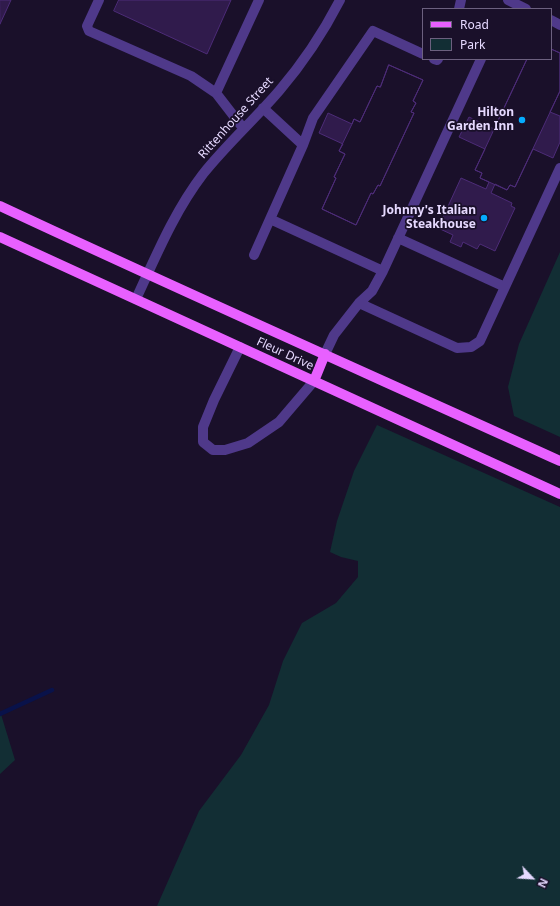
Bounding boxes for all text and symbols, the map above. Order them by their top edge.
legend [422,8,552,60]
text: Road [460,16,489,33]
text: Park [460,36,485,53]
street label: Rittenhouse Street [196,74,276,162]
place label: Hilton Garden Inn [447,106,514,134]
marker: Hilton Garden Inn [517,115,527,125]
place label: Johnny's Italian Steakhouse [383,204,476,232]
marker: Johnny's Italian Steakhouse [479,213,489,223]
street label: Fleur Drive [254,335,316,373]
north arrow [512,858,552,898]
text: N [535,876,552,891]

